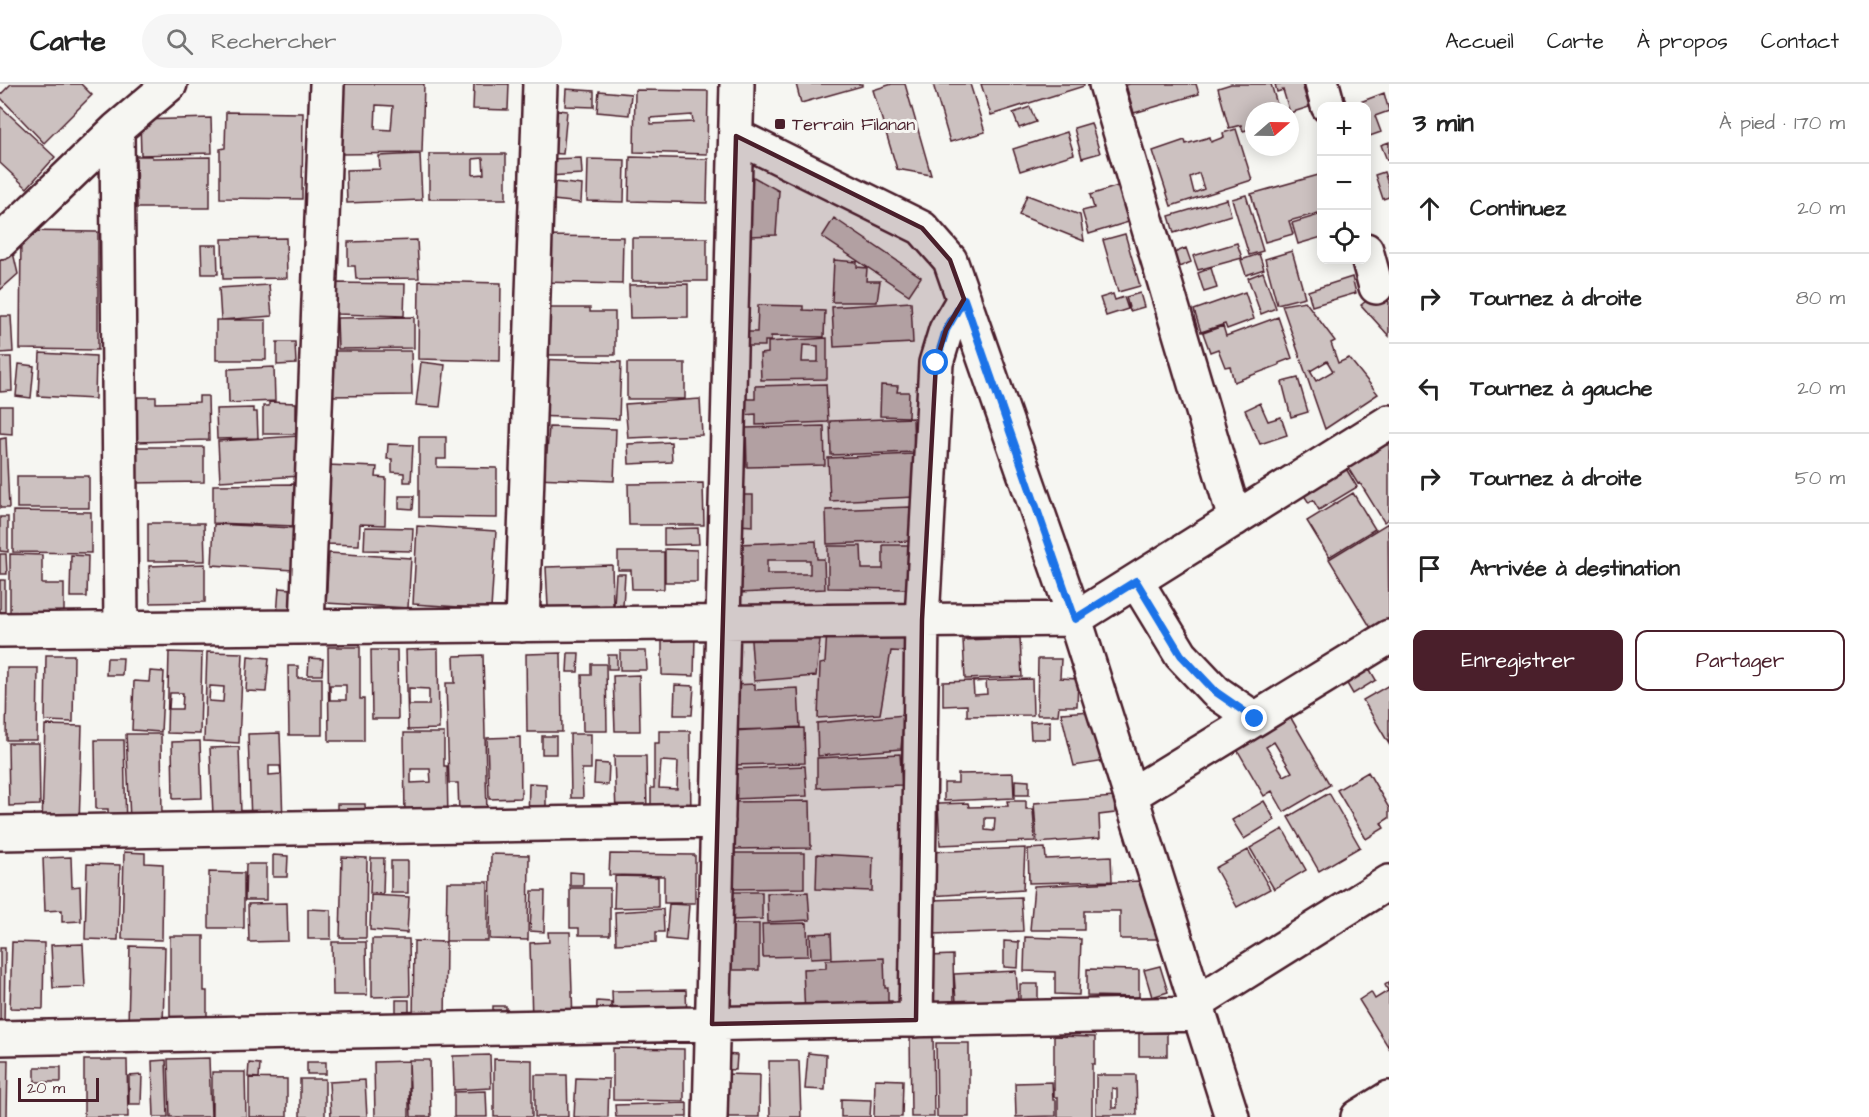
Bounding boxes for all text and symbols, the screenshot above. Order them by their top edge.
search box [142,14,562,68]
text: Carte [30,22,106,61]
icon: search [163,25,196,58]
text: Rechercher [211,26,336,57]
text: Accueil [1445,27,1514,56]
text: Carte [1547,27,1604,56]
text: À propos [1637,27,1728,56]
text: Contact [1761,27,1839,56]
north arrow [1245,102,1299,156]
map controls [1317,102,1371,264]
button: + [1317,102,1371,156]
text: 3 min [1413,105,1474,141]
text: À pied · 170 m [1719,109,1845,137]
place label: Terrain Filanan [792,112,915,137]
marker: Terrain Filanan [773,117,787,131]
button: − [1317,156,1371,210]
icon: ahead [1413,192,1446,225]
text: Continuez [1470,193,1566,224]
text: 20 m [1797,194,1845,222]
button: locate [1317,210,1371,264]
icon: right [1413,282,1446,315]
text: Tournez à droite [1470,283,1642,314]
text: 80 m [1796,284,1845,312]
route start [922,349,948,375]
icon: left [1413,372,1446,405]
text: Tournez à gauche [1470,373,1652,404]
text: 20 m [1797,374,1845,402]
icon: right [1413,462,1446,495]
text: Tournez à droite [1470,463,1642,494]
text: 50 m [1795,464,1845,492]
icon: arrive [1413,552,1446,585]
text: Arrivée à destination [1470,553,1680,584]
button: Enregistrer [1413,630,1623,691]
button: Partager [1635,630,1845,691]
route end [1241,705,1267,731]
scale bar [18,1075,99,1102]
text: 20 m [27,1077,65,1099]

